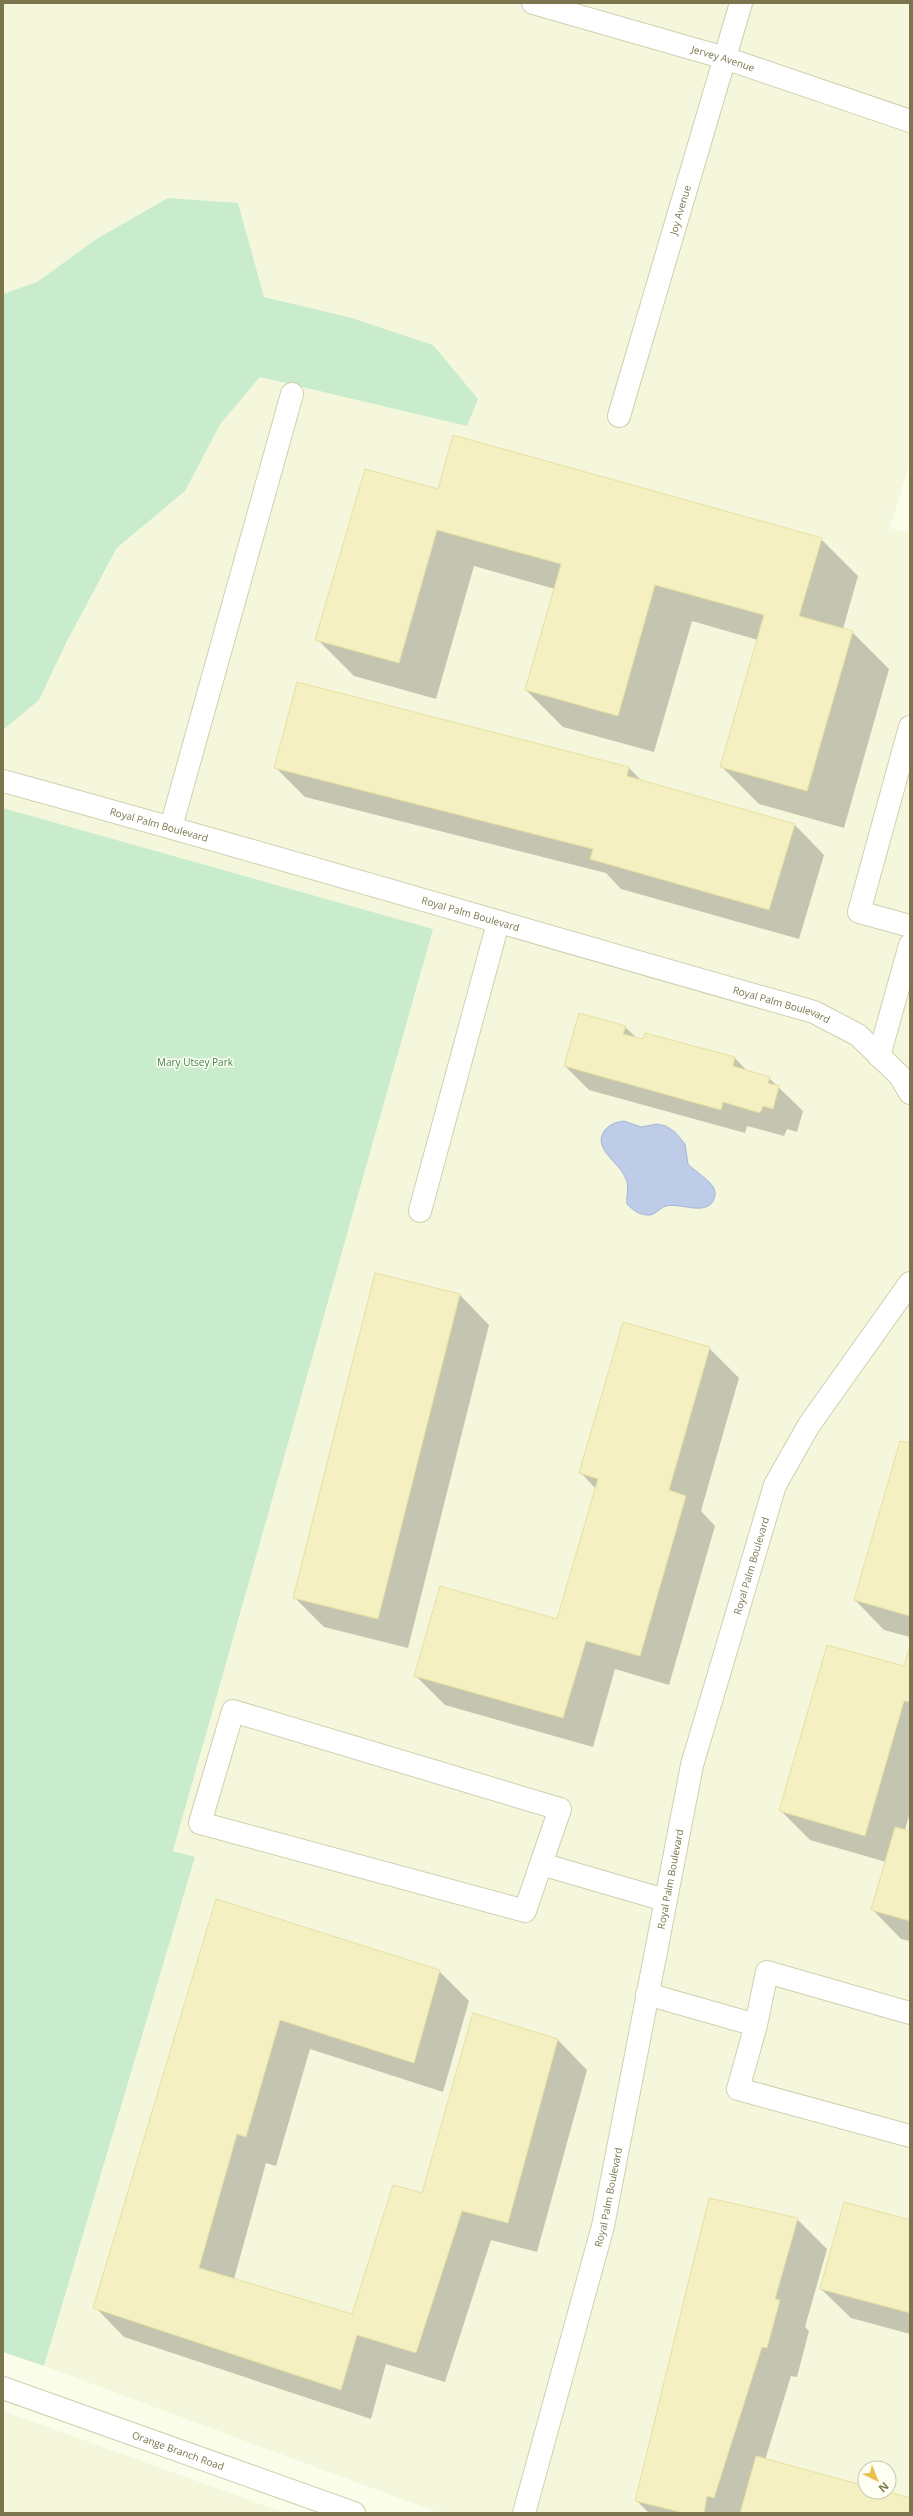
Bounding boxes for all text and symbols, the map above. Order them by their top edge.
street label: Jervey Avenue [689,42,757,75]
street label: Joy Avenue [666,183,694,237]
street label: Royal Palm Boulevard [108,804,210,845]
street label: Royal Palm Boulevard [420,893,521,934]
street label: Royal Palm Boulevard [731,982,833,1026]
park label: Mary Utsey Park [157,1055,234,1069]
street label: Royal Palm Boulevard [730,1515,772,1616]
street label: Royal Palm Boulevard [653,1828,686,1930]
street label: Royal Palm Boulevard [591,2146,625,2248]
street label: Orange Branch Road [130,2428,226,2473]
north arrow [857,2460,897,2500]
text: N [876,2479,893,2496]

